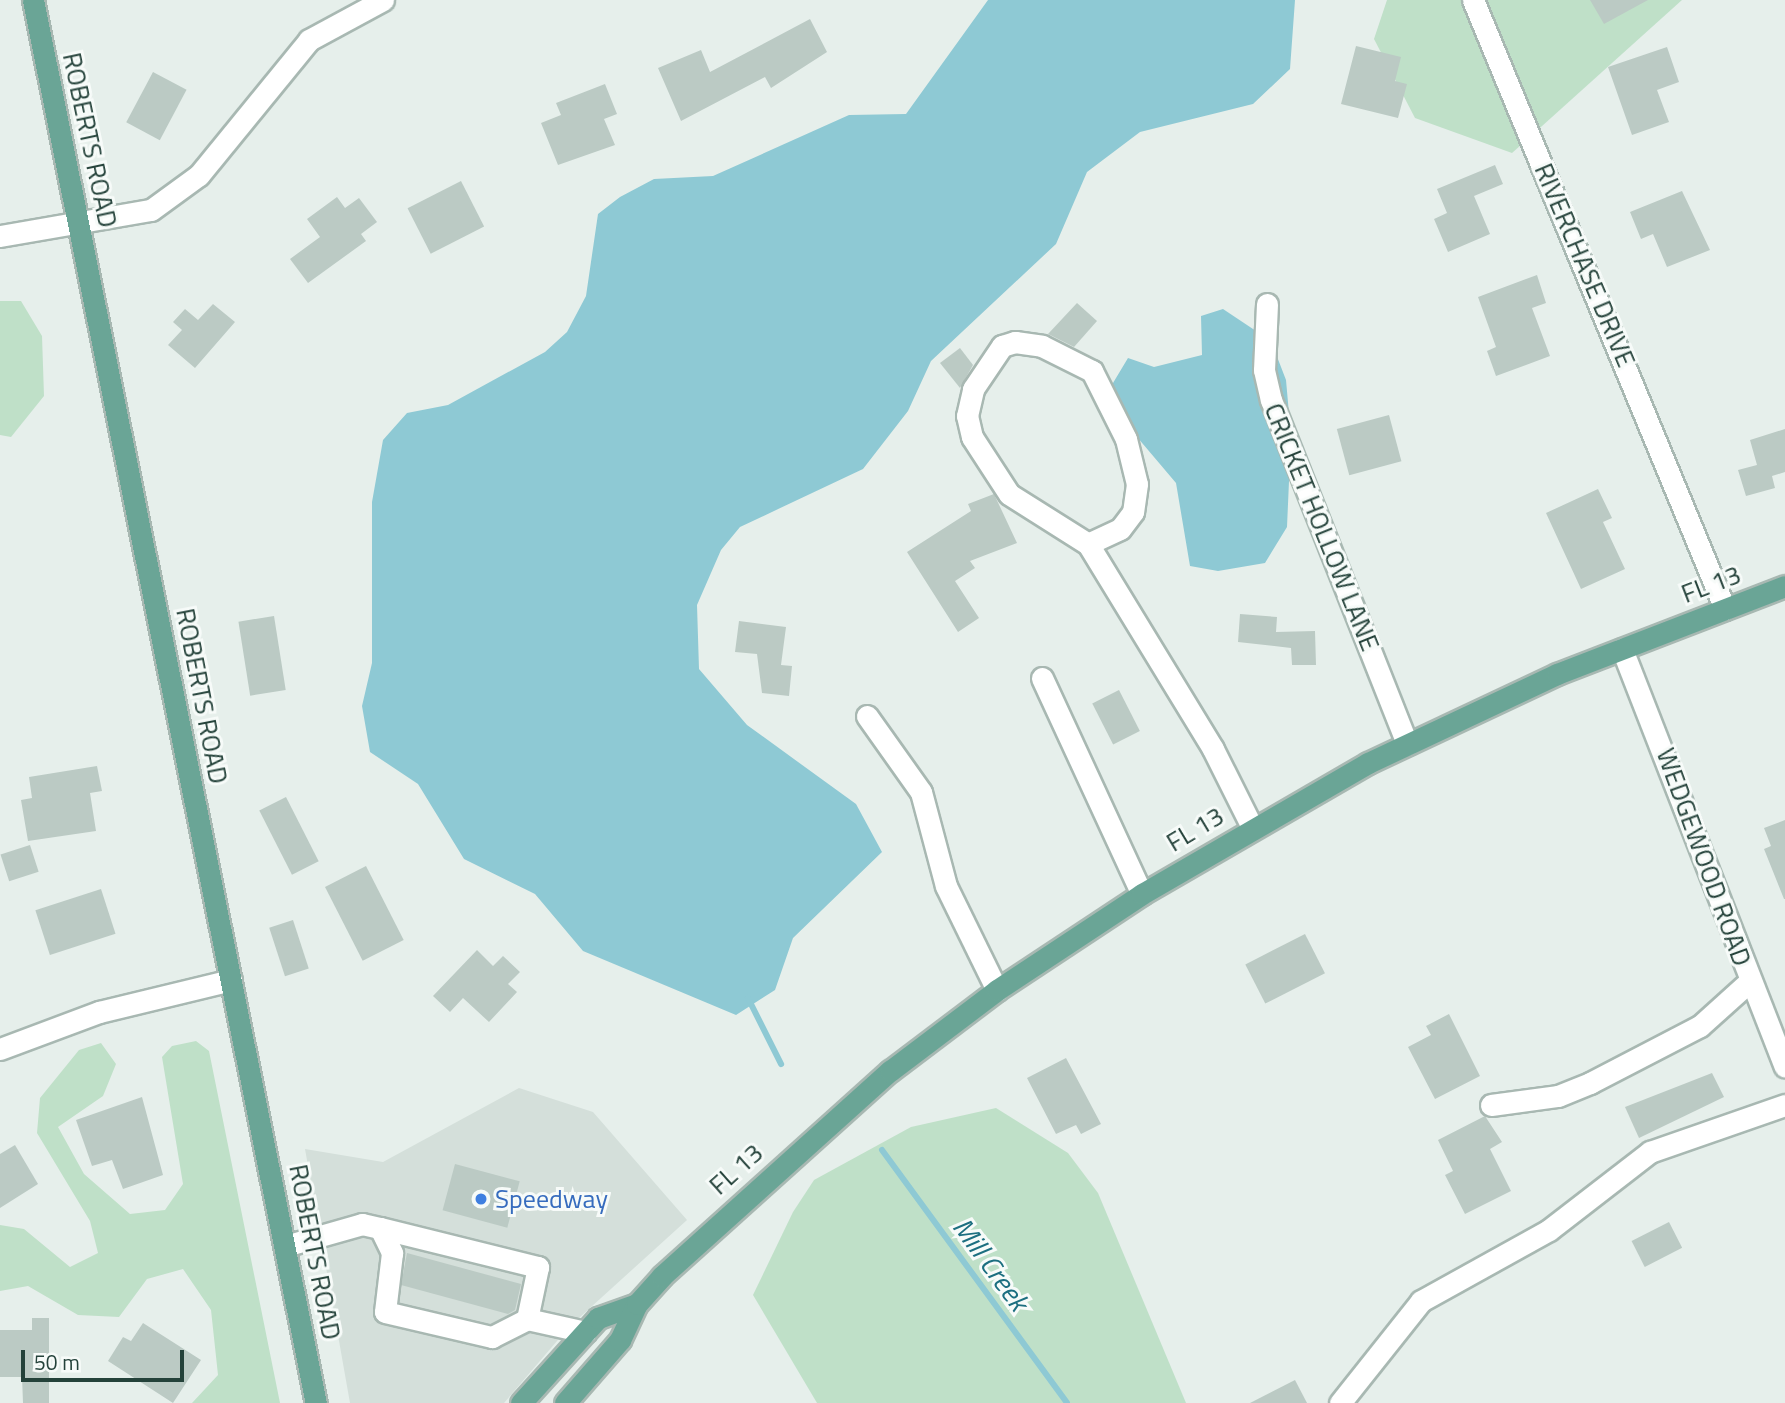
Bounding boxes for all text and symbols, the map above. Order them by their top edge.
street label: ROBERTS ROAD [56,50,124,230]
street label: RIVERCHASE DRIVE [1528,159,1642,371]
street label: CRICKET HOLLOW LANE [1258,399,1386,655]
street label: FL 13 [1677,559,1745,609]
street label: ROBERTS ROAD [170,606,234,786]
street label: WEDGEWOOD ROAD [1650,744,1758,970]
street label: FL 13 [1161,800,1229,858]
street label: FL 13 [703,1137,769,1201]
street label: ROBERTS ROAD [283,1162,347,1342]
place label: Speedway [495,1183,608,1215]
marker: Speedway [473,1191,489,1207]
water label: Mill Creek [946,1211,1036,1317]
scale bar [24,1336,187,1380]
text: 50 m [34,1346,80,1378]

